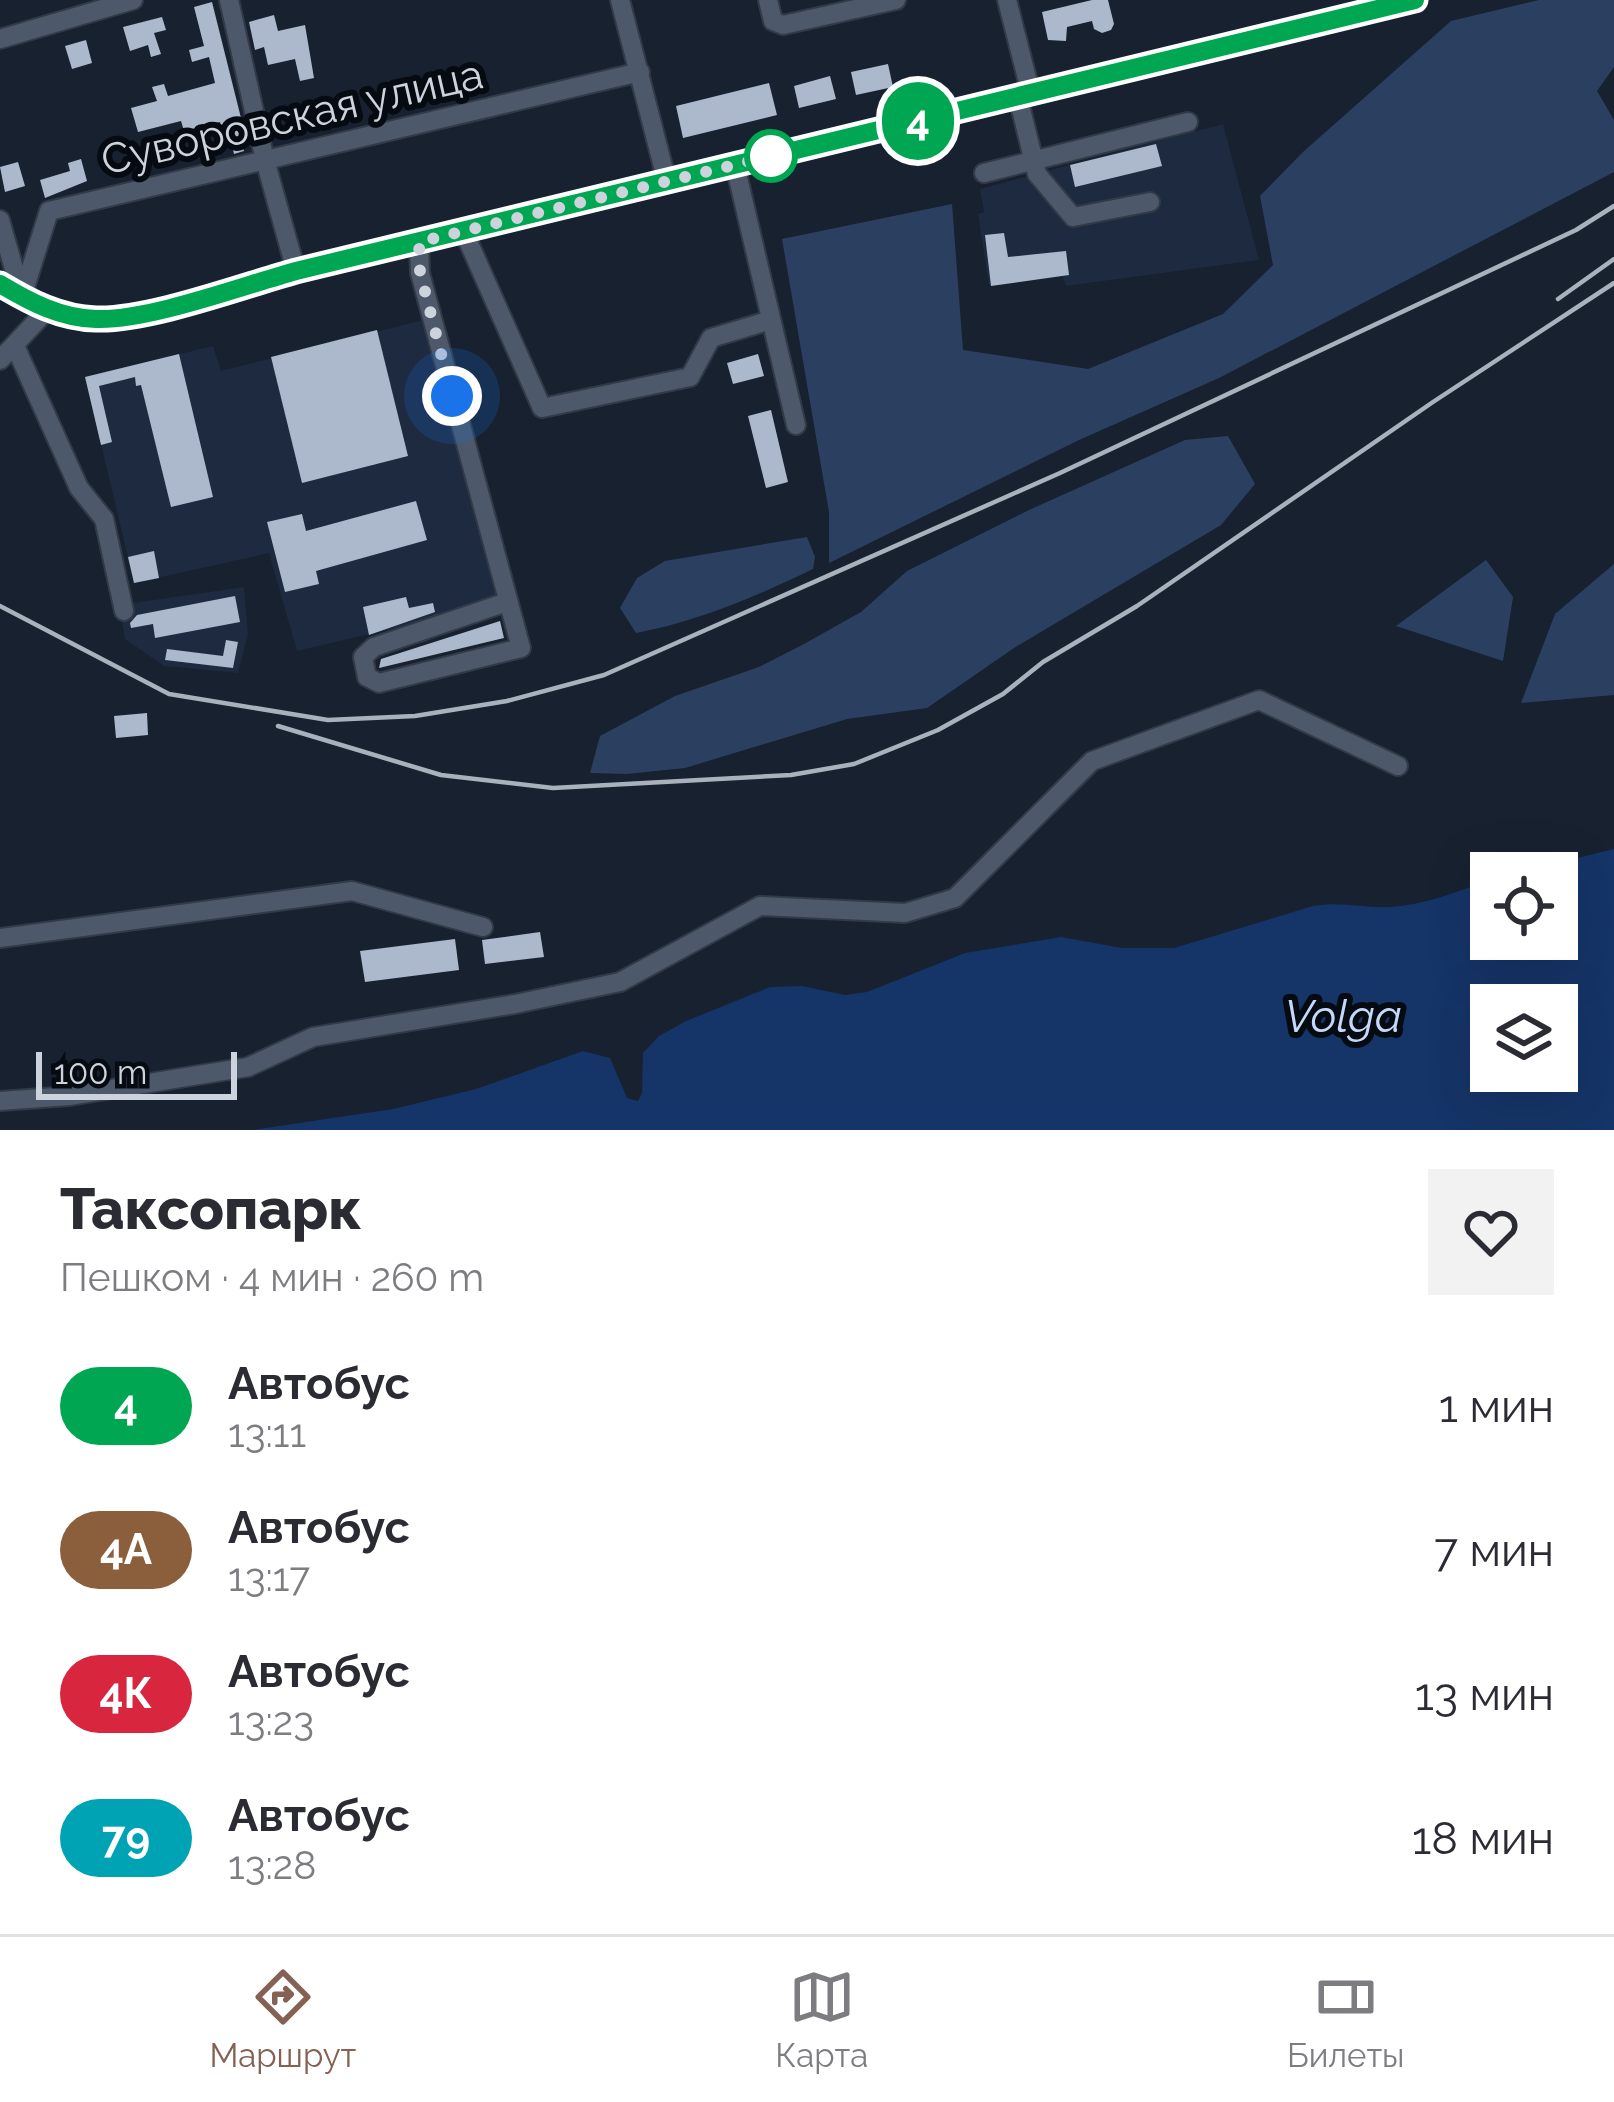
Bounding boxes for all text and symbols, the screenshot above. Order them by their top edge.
street label: Суворовская улица [96,49,488,185]
line badge: 4 [879,82,957,160]
text: 4 [906,96,930,145]
unlabelled marker [746,131,796,181]
your location [422,366,482,426]
map controls [1470,852,1578,1092]
button: locate [1470,852,1578,960]
button: layers [1470,984,1578,1092]
water label: Volga [1284,990,1402,1043]
scale bar [36,1046,237,1099]
text: 100 m [54,1053,147,1092]
button: heart [1428,1169,1554,1295]
text: Таксопарк [60,1175,363,1242]
text: Пешком · 4 мин · 260 m [60,1254,484,1300]
text: Автобус [228,1357,410,1410]
text: 1 мин [1439,1380,1554,1433]
text: 4 [114,1381,138,1430]
text: 13:11 [228,1410,306,1456]
text: Автобус [228,1501,410,1554]
text: 7 мин [1434,1524,1554,1577]
text: 4А [100,1525,152,1574]
text: 13:17 [228,1554,310,1600]
text: Автобус [228,1645,410,1698]
text: 13 мин [1415,1668,1554,1721]
text: 4К [100,1669,152,1718]
text: 13:23 [228,1698,314,1744]
text: Автобус [228,1789,410,1842]
text: 18 мин [1412,1812,1554,1865]
text: 79 [102,1813,150,1862]
text: 13:28 [228,1842,316,1888]
tab: Маршрут [209,1964,356,2075]
tab: Карта [775,1964,868,2075]
tab: Билеты [1287,1964,1405,2075]

